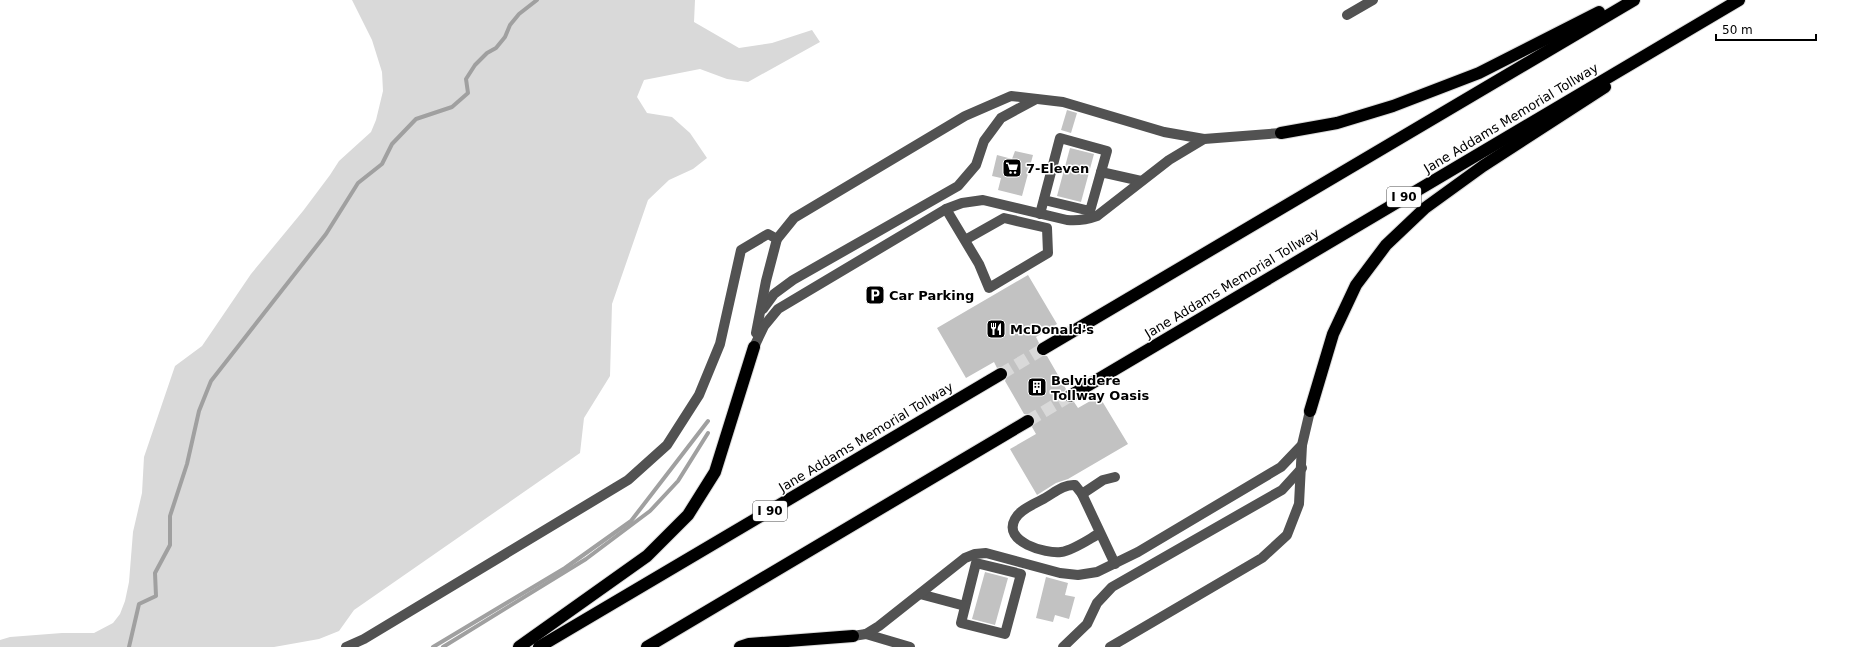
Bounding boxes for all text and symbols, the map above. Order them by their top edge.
scale bar [1716,16,1816,42]
text: 50 m [1722,23,1753,37]
street label: Jane Addams Memorial Tollway [1420,60,1601,177]
supermarket icon: 7-Eleven [1001,157,1023,179]
place label: 7-Eleven [1026,161,1089,176]
road number: I 90 [1387,187,1421,207]
street label: Jane Addams Memorial Tollway [1141,225,1322,342]
parking icon: Car Parking [864,284,886,306]
place label: Car Parking [889,288,974,303]
restaurant icon: McDonald's [985,318,1007,340]
place label: McDonald's [1010,322,1094,337]
place label: Belvidere Tollway Oasis [1051,373,1149,403]
building icon: Belvidere Tollway Oasis [1026,376,1048,398]
street label: Jane Addams Memorial Tollway [775,379,956,496]
road number: I 90 [753,501,787,521]

